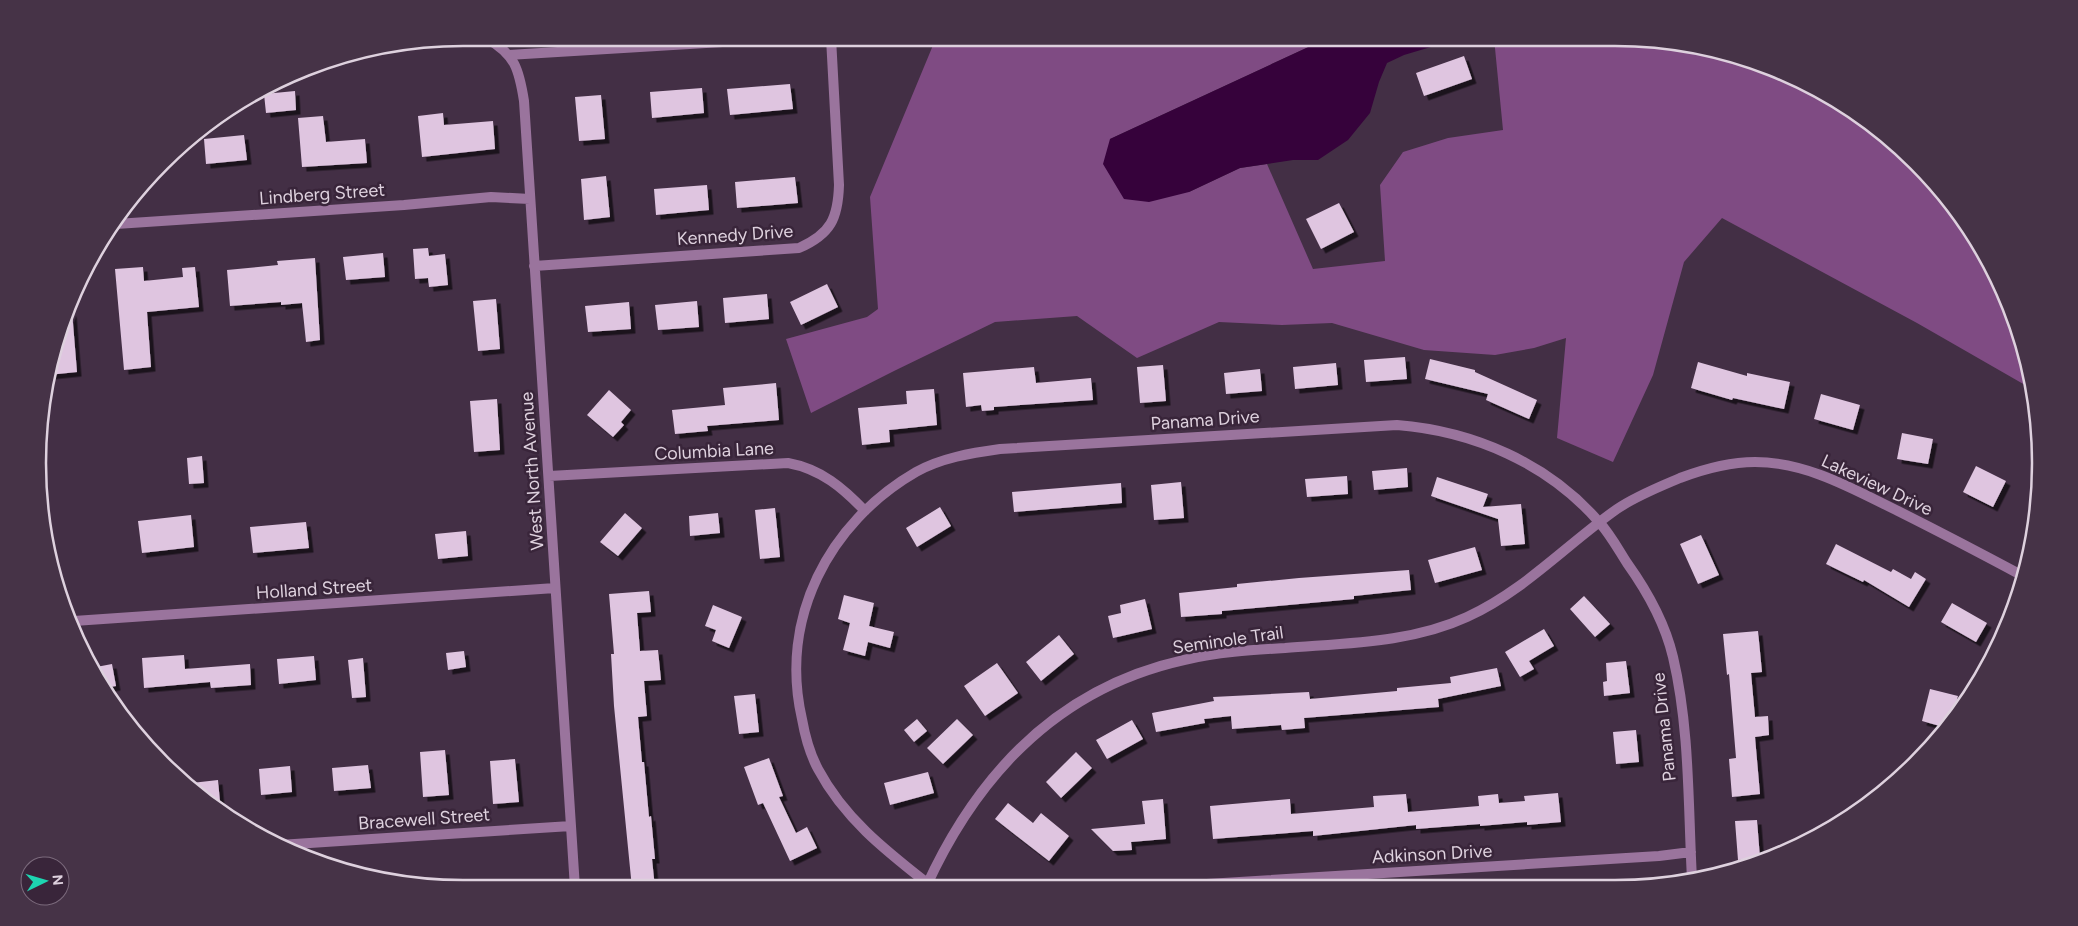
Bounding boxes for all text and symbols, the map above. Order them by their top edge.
street label: Lindberg Street [258,179,386,209]
street label: Kennedy Drive [676,220,794,250]
street label: West North Avenue [515,391,549,551]
street label: Panama Drive [1150,405,1260,435]
street label: Columbia Lane [654,437,774,465]
street label: Lakeview Drive [1818,450,1936,520]
street label: Holland Street [255,574,373,604]
street label: Seminole Trail [1171,621,1285,659]
street label: Panama Drive [1647,671,1681,782]
street label: Bracewell Street [357,803,491,835]
street label: Adkinson Drive [1371,840,1493,868]
north arrow [20,856,70,906]
text: N [49,874,66,886]

